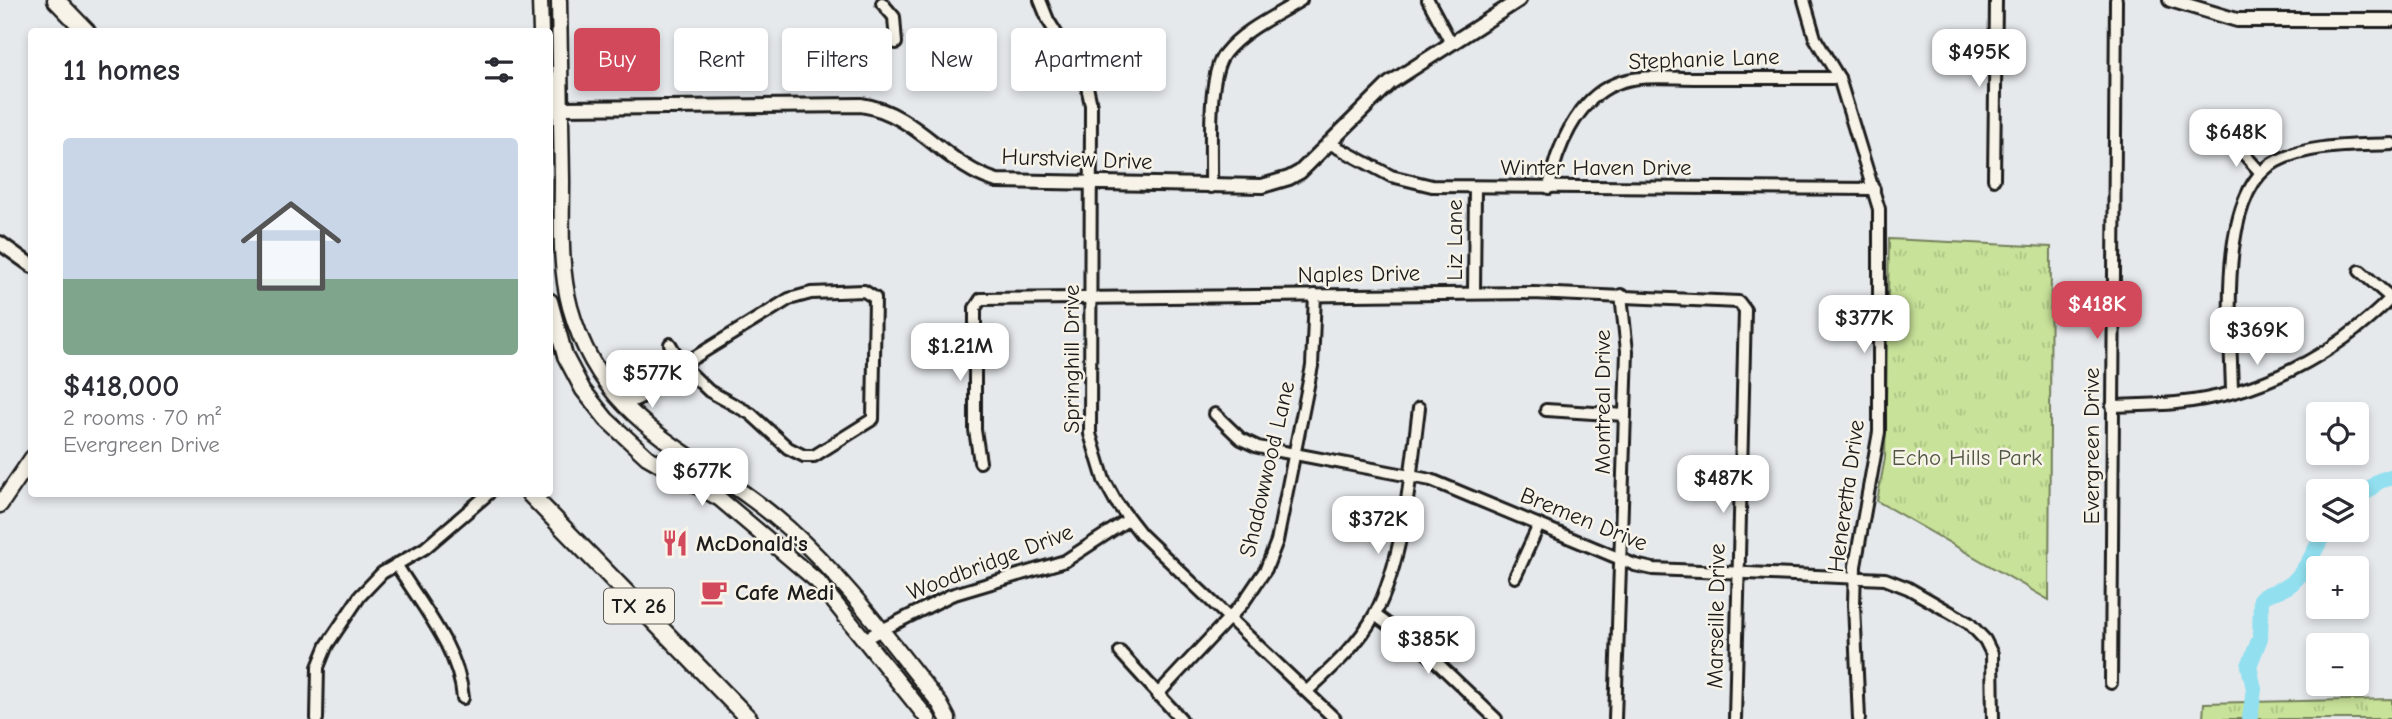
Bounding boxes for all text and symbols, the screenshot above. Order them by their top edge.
chip: Buy [574,28,660,91]
chip: Rent [674,28,768,91]
chip: Filters [782,28,892,91]
chip: New [906,28,997,91]
chip: Apartment [1011,28,1166,91]
pin: $495K [1930,29,2028,89]
text: $495K [1948,38,2010,65]
street label: Stephanie Lane [1628,43,1780,75]
icon: filters [480,51,518,89]
text: 11 homes [63,53,180,88]
pin: $648K [2187,110,2285,169]
text: $648K [2205,118,2267,145]
street label: Hurstview Drive [1001,143,1153,175]
street label: Winter Haven Drive [1500,154,1692,181]
icon: home [228,183,354,309]
street label: Liz Lane [1441,199,1468,281]
street label: Naples Drive [1298,259,1420,289]
pin: $418K [2048,282,2146,341]
street label: Springhill Drive [1058,285,1085,433]
text: $418K [2068,290,2126,317]
pin: $377K [1815,296,1913,355]
text: $377K [1835,304,1893,331]
pin: $369K [2208,308,2306,367]
text: $369K [2226,316,2288,343]
pin: $1.21M [903,324,1017,383]
street label: Montreal Drive [1589,329,1616,475]
text: $1.21M [927,332,993,359]
pin: $577K [603,350,701,410]
text: $577K [622,359,682,386]
street label: Evergreen Drive [2078,368,2105,524]
text: $418,000 [63,369,180,404]
street label: Shadowwood Lane [1234,378,1300,560]
map controls [2306,402,2369,696]
button: locate [2306,402,2369,465]
text: 2 rooms · 70 m² [63,404,221,431]
street label: Heneretta Drive [1822,418,1870,574]
text: Evergreen Drive [63,431,220,458]
park label: Echo Hills Park [1892,444,2042,471]
pin: $677K [653,448,751,508]
pin: $487K [1674,456,1772,515]
text: $677K [672,457,732,484]
text: $487K [1693,464,1753,491]
button: layers [2306,479,2369,542]
street label: Bremen Drive [1516,481,1652,557]
pin: $372K [1329,496,1427,556]
text: $372K [1348,505,1408,532]
street label: Woodbridge Drive [903,518,1077,606]
restaurant icon: McDonald's [660,528,690,558]
place label: McDonald's [696,530,808,557]
street label: Marseille Drive [1701,543,1731,689]
button: + [2306,556,2369,619]
cafe icon: Cafe Medi [699,577,729,607]
place label: Cafe Medi [735,579,834,606]
road number: TX 26 [604,588,674,624]
pin: $385K [1379,616,1477,676]
text: $385K [1397,625,1459,652]
button: − [2306,633,2369,696]

